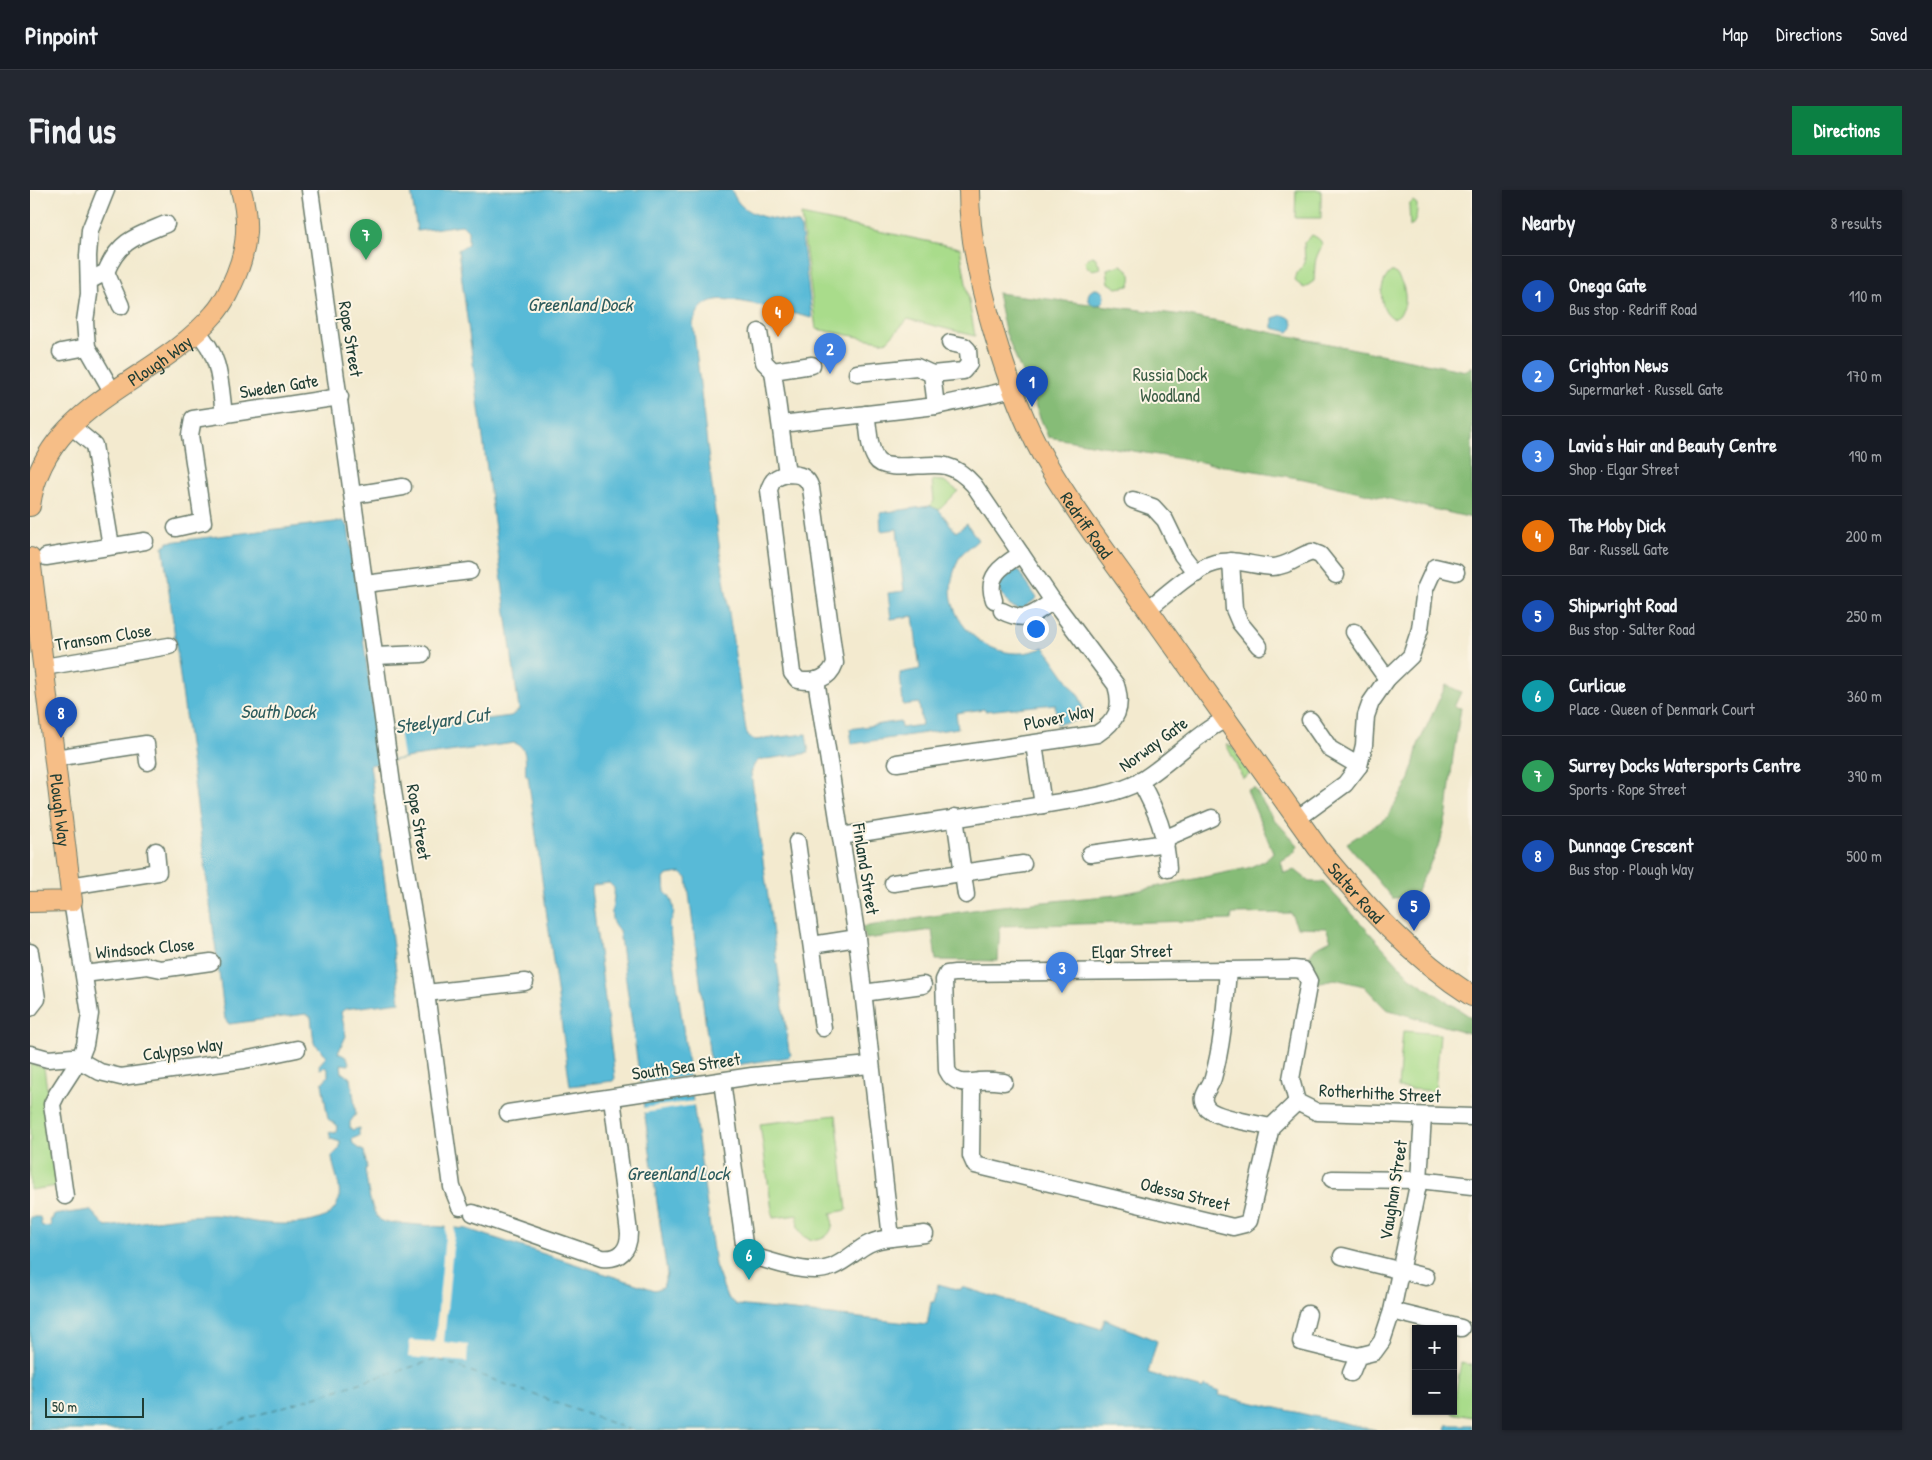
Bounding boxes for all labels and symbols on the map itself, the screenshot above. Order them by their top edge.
pin: 7 [350,219,382,260]
water label: Greenland Dock [528,291,635,317]
pin: 4 [762,296,794,337]
street label: Rope Street [333,299,369,379]
street label: Plough Way [122,329,197,391]
pin: 2 [814,333,846,374]
park label: Russia Dock Woodland [1133,362,1208,408]
pin: 1 [1016,366,1048,407]
street label: Sweden Gate [238,367,320,405]
street label: Redriff Road [1055,486,1119,563]
your location [1023,616,1049,642]
street label: Transom Close [53,617,153,657]
pin: 8 [45,697,77,738]
street label: Plover Way [1021,697,1097,737]
water label: South Dock [241,698,318,724]
water label: Steelyard Cut [393,700,493,739]
street label: Norway Gate [1113,710,1193,778]
street label: Plough Way [44,772,78,848]
street label: Rope Street [401,782,437,862]
street label: Finland Street [846,821,886,917]
street label: Salter Road [1322,857,1390,929]
pin: 5 [1398,890,1430,931]
street label: Windsock Close [95,931,195,965]
street label: Elgar Street [1091,938,1173,964]
pin: 3 [1046,952,1078,993]
street label: Calypso Way [141,1031,225,1067]
street label: South Sea Street [630,1046,743,1086]
street label: Rotherhithe Street [1319,1077,1442,1109]
street label: Vaughan Street [1373,1137,1413,1242]
water label: Greenland Lock [627,1160,732,1186]
street label: Odessa Street [1138,1171,1233,1217]
pin: 6 [733,1239,765,1280]
scale bar [45,1395,144,1418]

